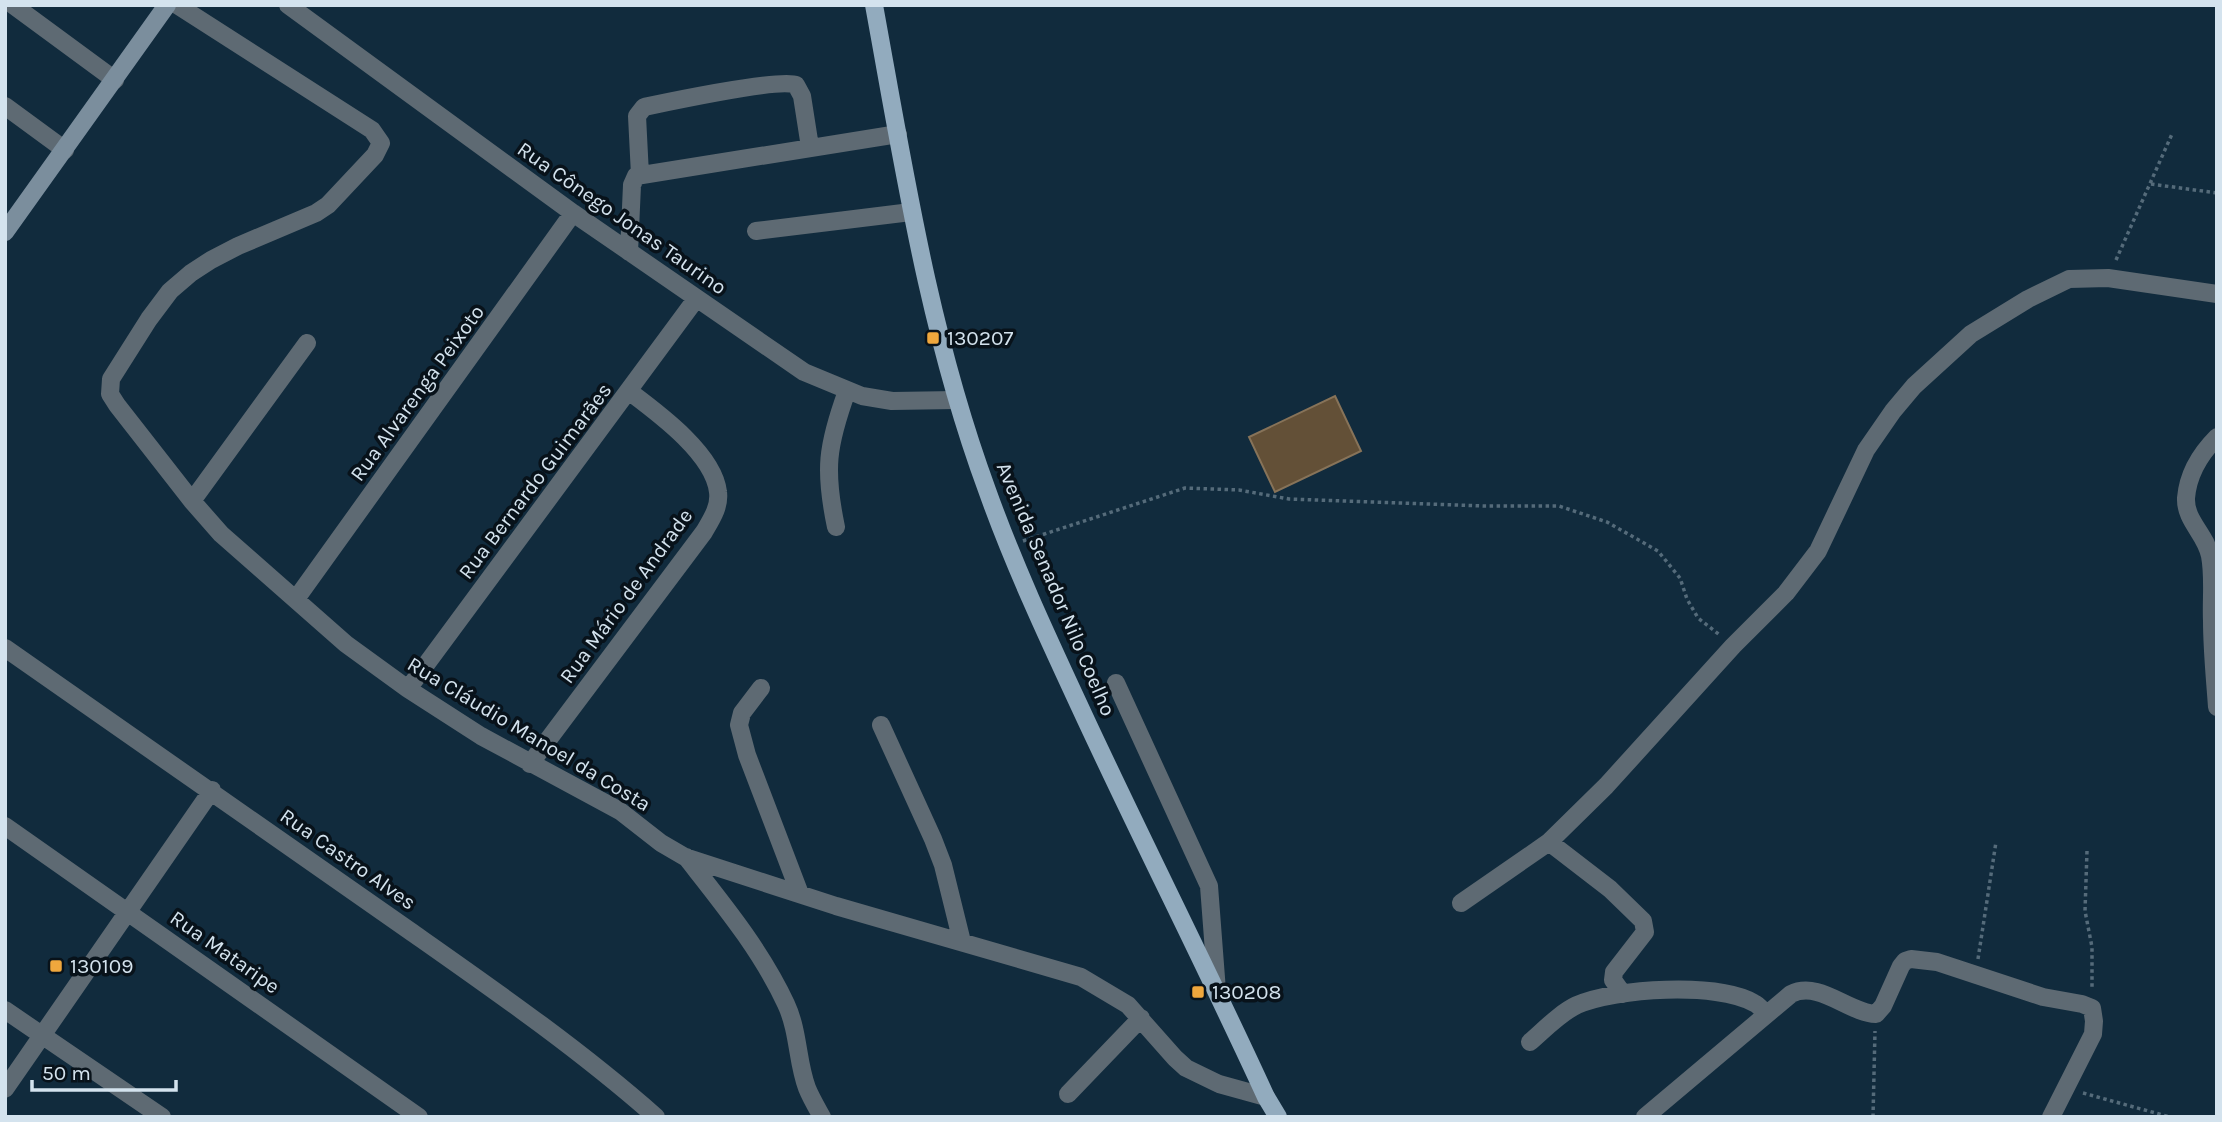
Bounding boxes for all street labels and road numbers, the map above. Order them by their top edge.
street label: Rua Cônego Jonas Taurino [513,137,731,299]
street label: Rua Alvarenga Peixoto [345,300,489,486]
street label: Rua Bernardo Guimarães [454,378,616,584]
street label: Avenida Senador Nilo Coelho [992,459,1120,719]
street label: Rua Mário de Andrade [555,504,697,688]
street label: Rua Cláudio Manoel da Costa [403,652,655,816]
street label: Rua Castro Alves [276,803,420,915]
street label: Rua Mataripe [166,906,284,998]

